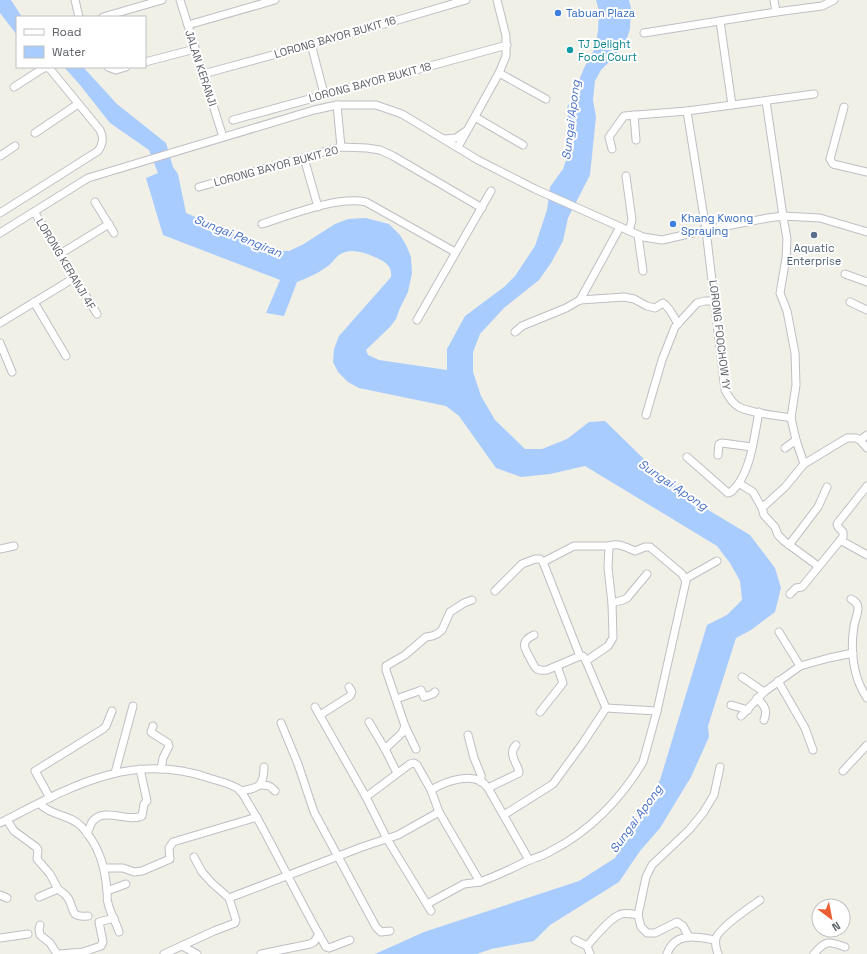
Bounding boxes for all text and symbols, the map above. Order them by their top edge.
place label: Tabuan Plaza [566,6,636,20]
marker: Tabuan Plaza [553,8,563,18]
street label: LORONG BAYOR BUKIT 16 [272,13,398,61]
legend [16,16,146,68]
text: Road [52,24,81,40]
street label: JALAN KERANJI [182,28,220,108]
place label: TJ Delight Food Court [578,37,637,64]
text: Water [52,44,86,60]
marker: TJ Delight Food Court [565,45,575,55]
street label: LORONG BAYOR BUKIT 18 [307,59,433,105]
water label: Sungai Apong [558,78,584,161]
street label: LORONG BAYOR BUKIT 20 [212,143,340,189]
water label: Sungai Pengiran [192,211,285,261]
place label: Khang Kwong Spraying [681,211,753,238]
street label: LORONG KERANJI 4F [33,216,99,312]
marker: Khang Kwong Spraying [668,219,678,229]
marker: Aquatic Enterprise [809,230,819,240]
place label: Aquatic Enterprise [787,241,841,268]
street label: LORONG FOOCHOW 1Y [706,279,734,391]
water label: Sungai Apong [635,456,712,515]
water label: Sungai Apong [606,781,667,856]
north arrow [811,898,851,938]
text: N [829,919,843,934]

